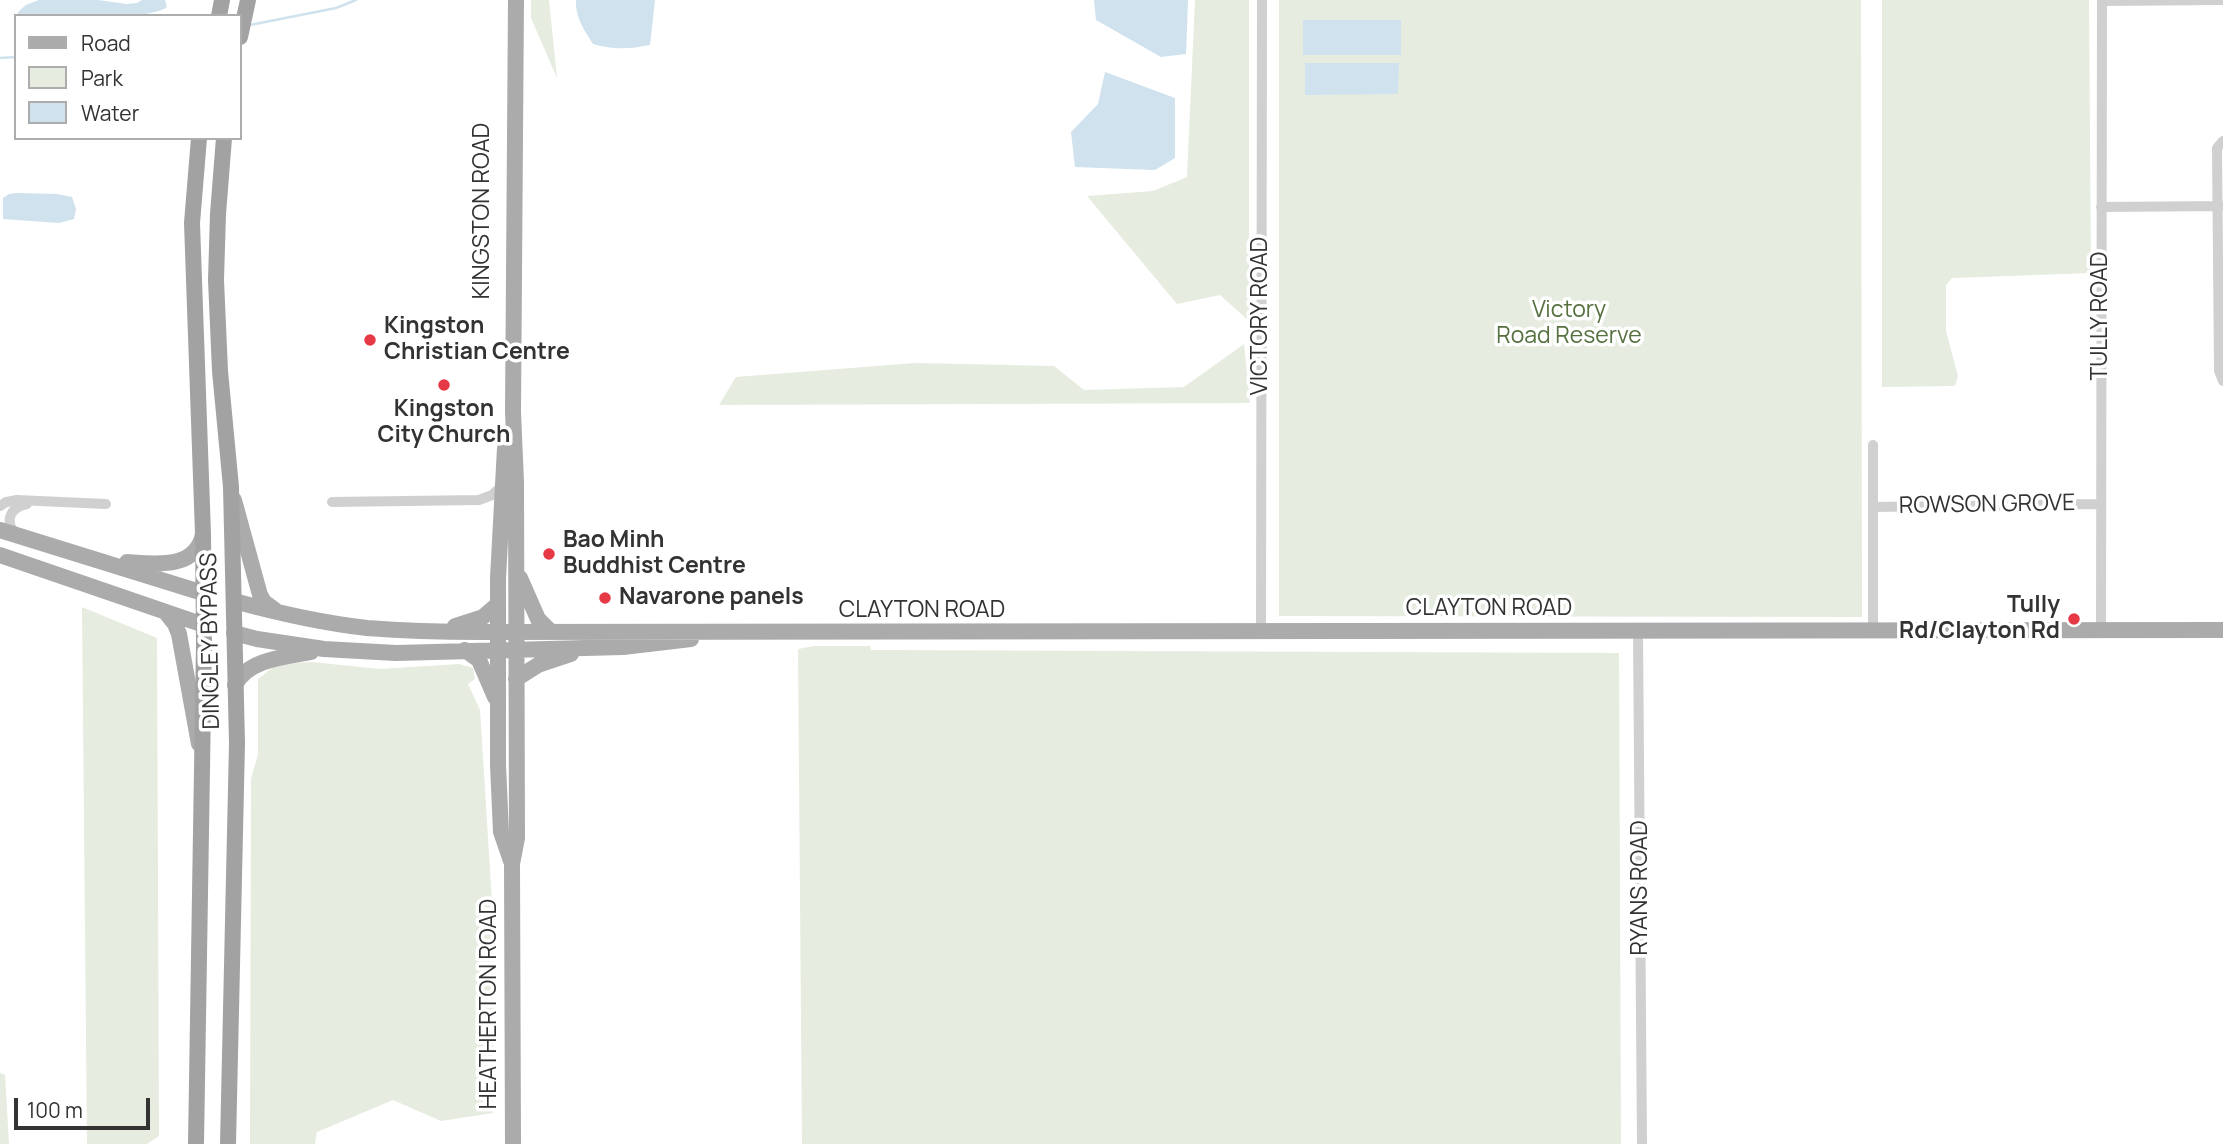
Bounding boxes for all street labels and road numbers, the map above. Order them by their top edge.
street label: KINGSTON ROAD [469,123,497,299]
street label: VICTORY ROAD [1247,237,1275,395]
street label: TULLY ROAD [2087,251,2115,381]
street label: ROWSON GROVE [1899,490,2075,520]
street label: DINGLEY BYPASS [196,552,226,730]
street label: CLAYTON ROAD [1406,595,1572,623]
street label: CLAYTON ROAD [839,597,1005,625]
street label: RYANS ROAD [1627,820,1655,956]
street label: HEATHERTON ROAD [476,899,504,1109]

